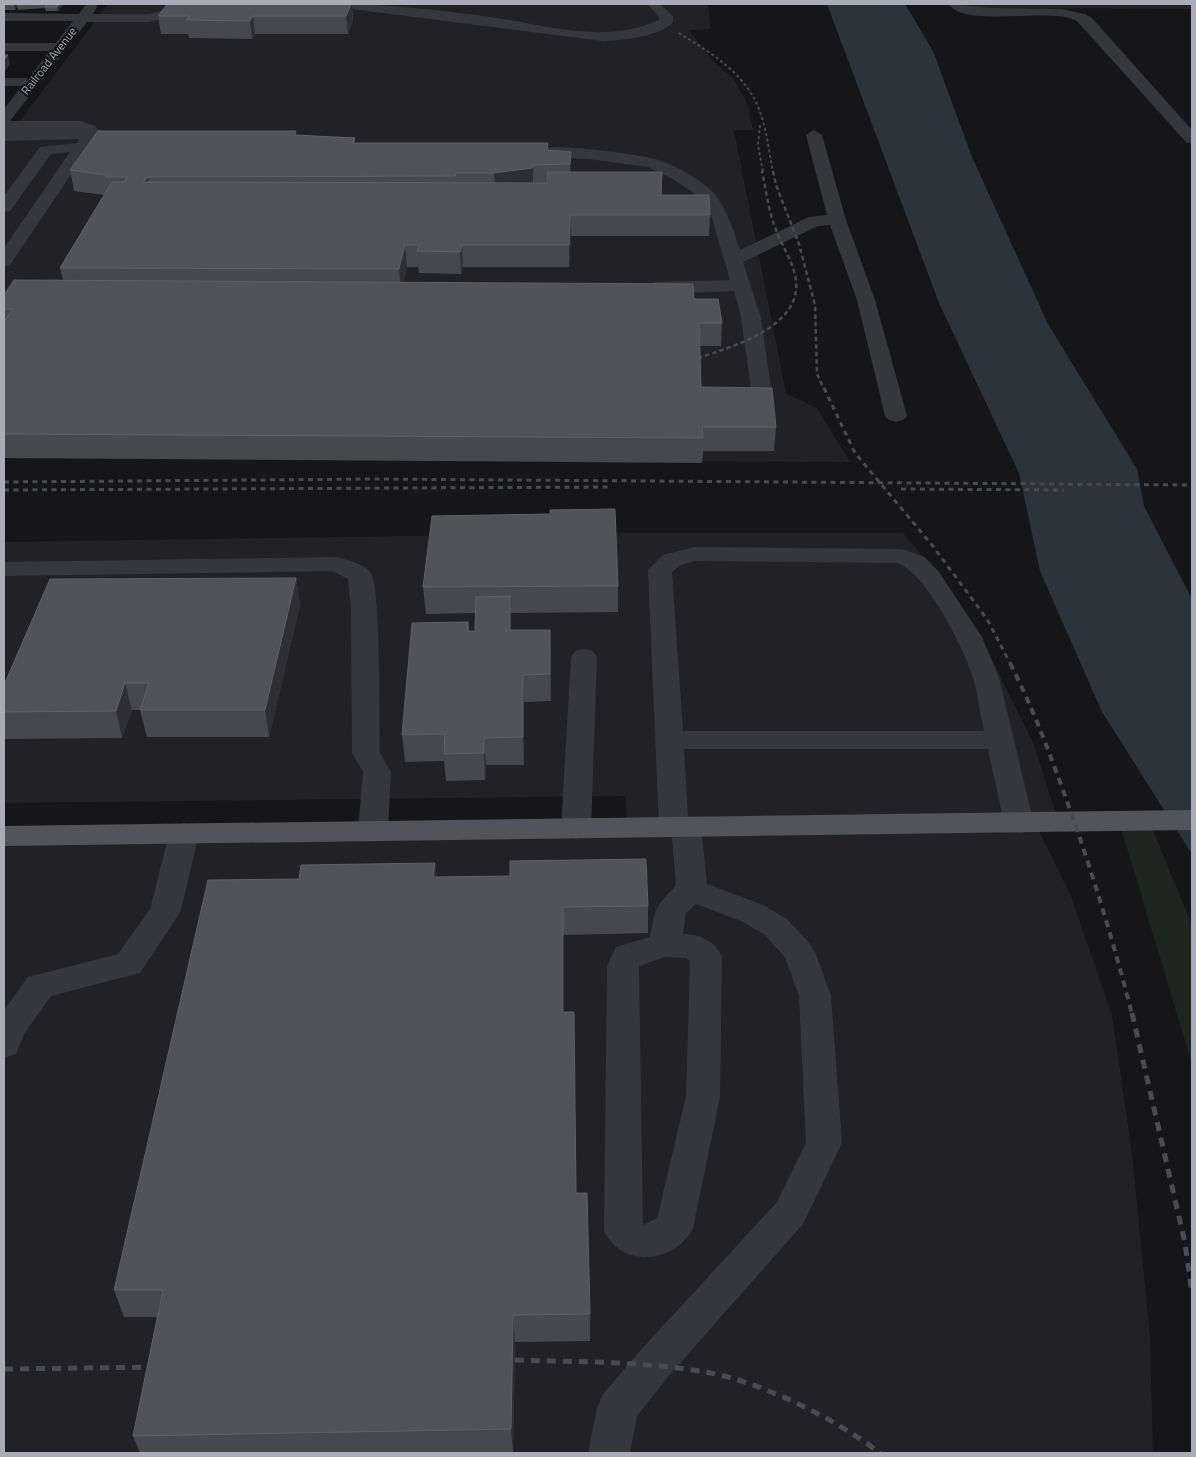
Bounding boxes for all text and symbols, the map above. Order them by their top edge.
street label: Railroad Avenue [16,23,81,99]

